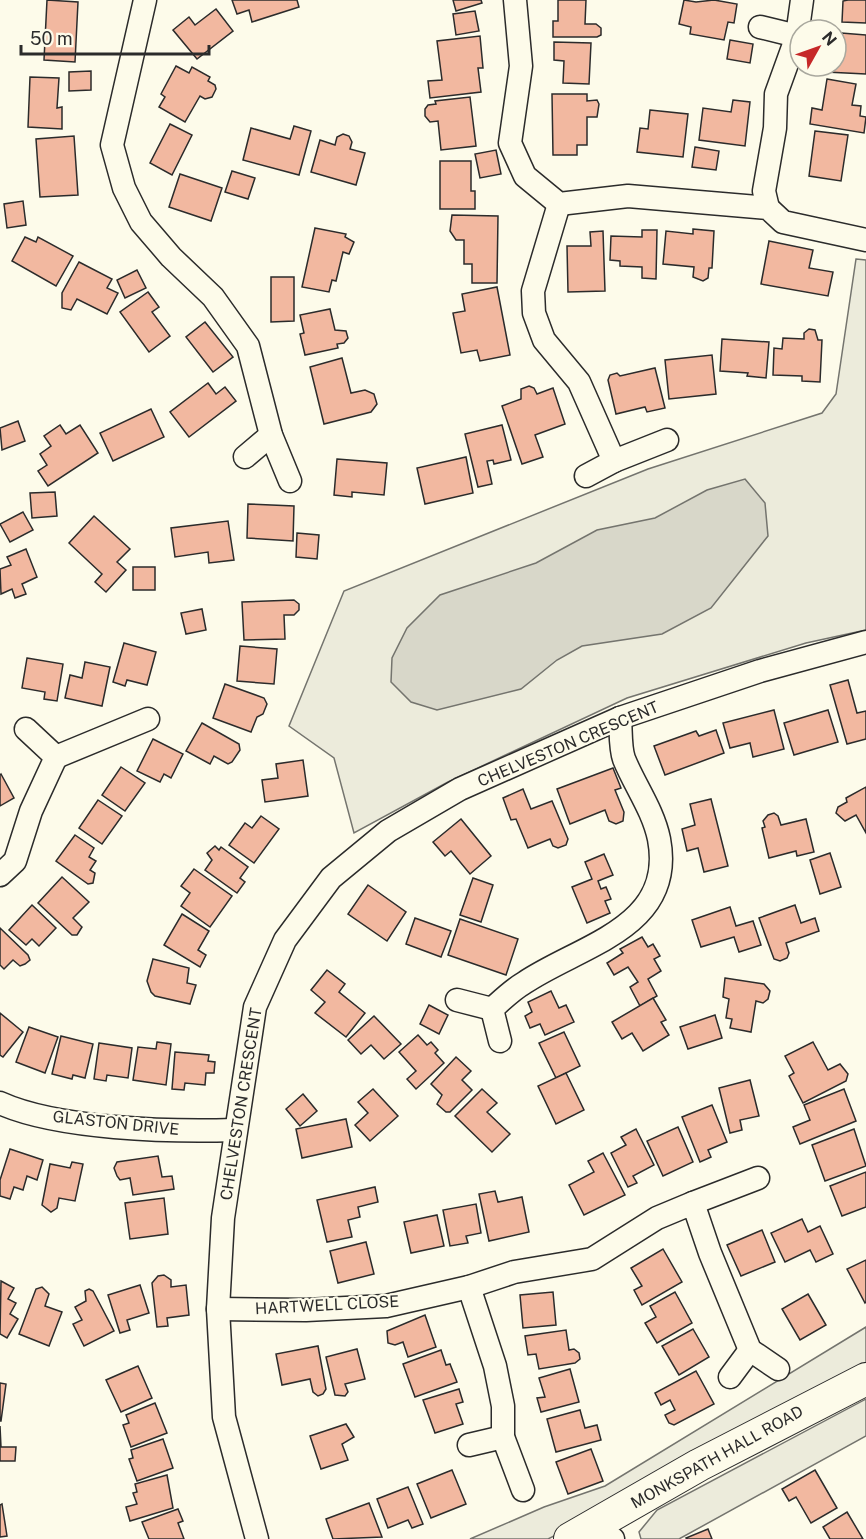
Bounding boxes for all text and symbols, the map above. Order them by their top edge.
scale bar [21,18,208,56]
north arrow [788,18,848,78]
text: 50 m [30,28,73,49]
text: N [818,28,840,50]
street label: CHELVESTON CRESCENT [475,697,662,791]
street label: CHELVESTON CRESCENT [216,1006,266,1202]
street label: GLASTON DRIVE [52,1107,180,1139]
street label: HARTWELL CLOSE [254,1292,400,1318]
street label: MONKSPATH HALL ROAD [627,1402,807,1512]

